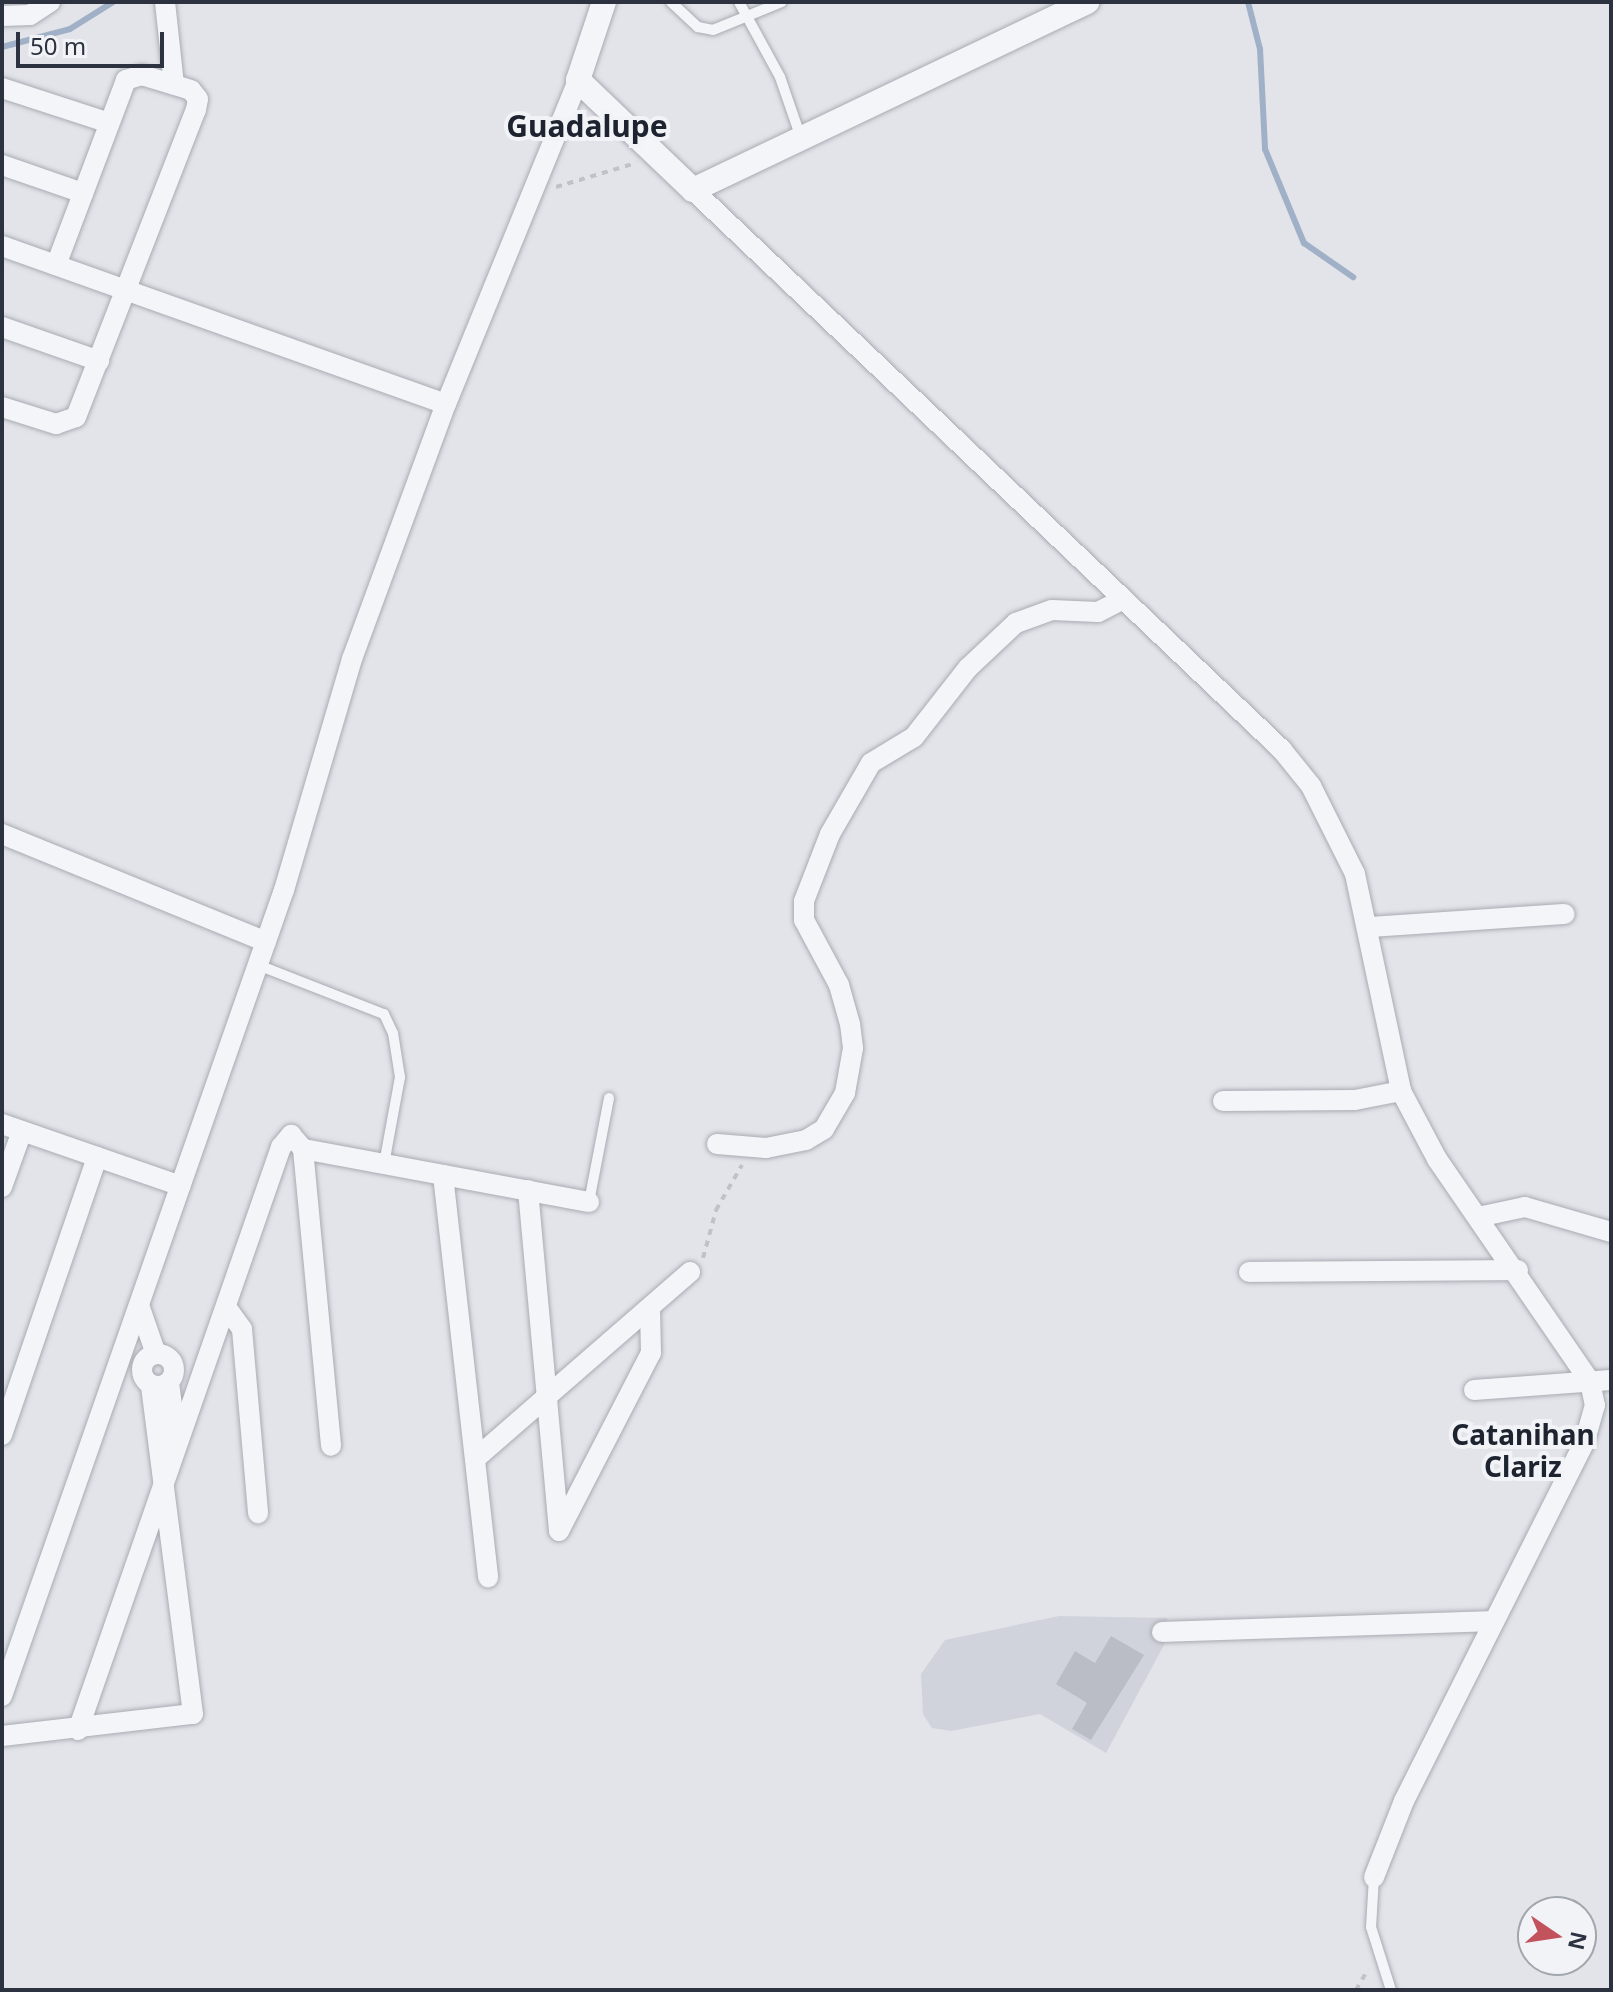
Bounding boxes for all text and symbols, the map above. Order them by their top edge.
scale bar [20,16,168,66]
text: 50 m [30,29,86,62]
district label: Guadalupe [506,108,668,144]
district label: Catanihan Clariz [1451,1417,1595,1483]
north arrow [1517,1896,1597,1976]
text: N [1562,1929,1595,1953]

